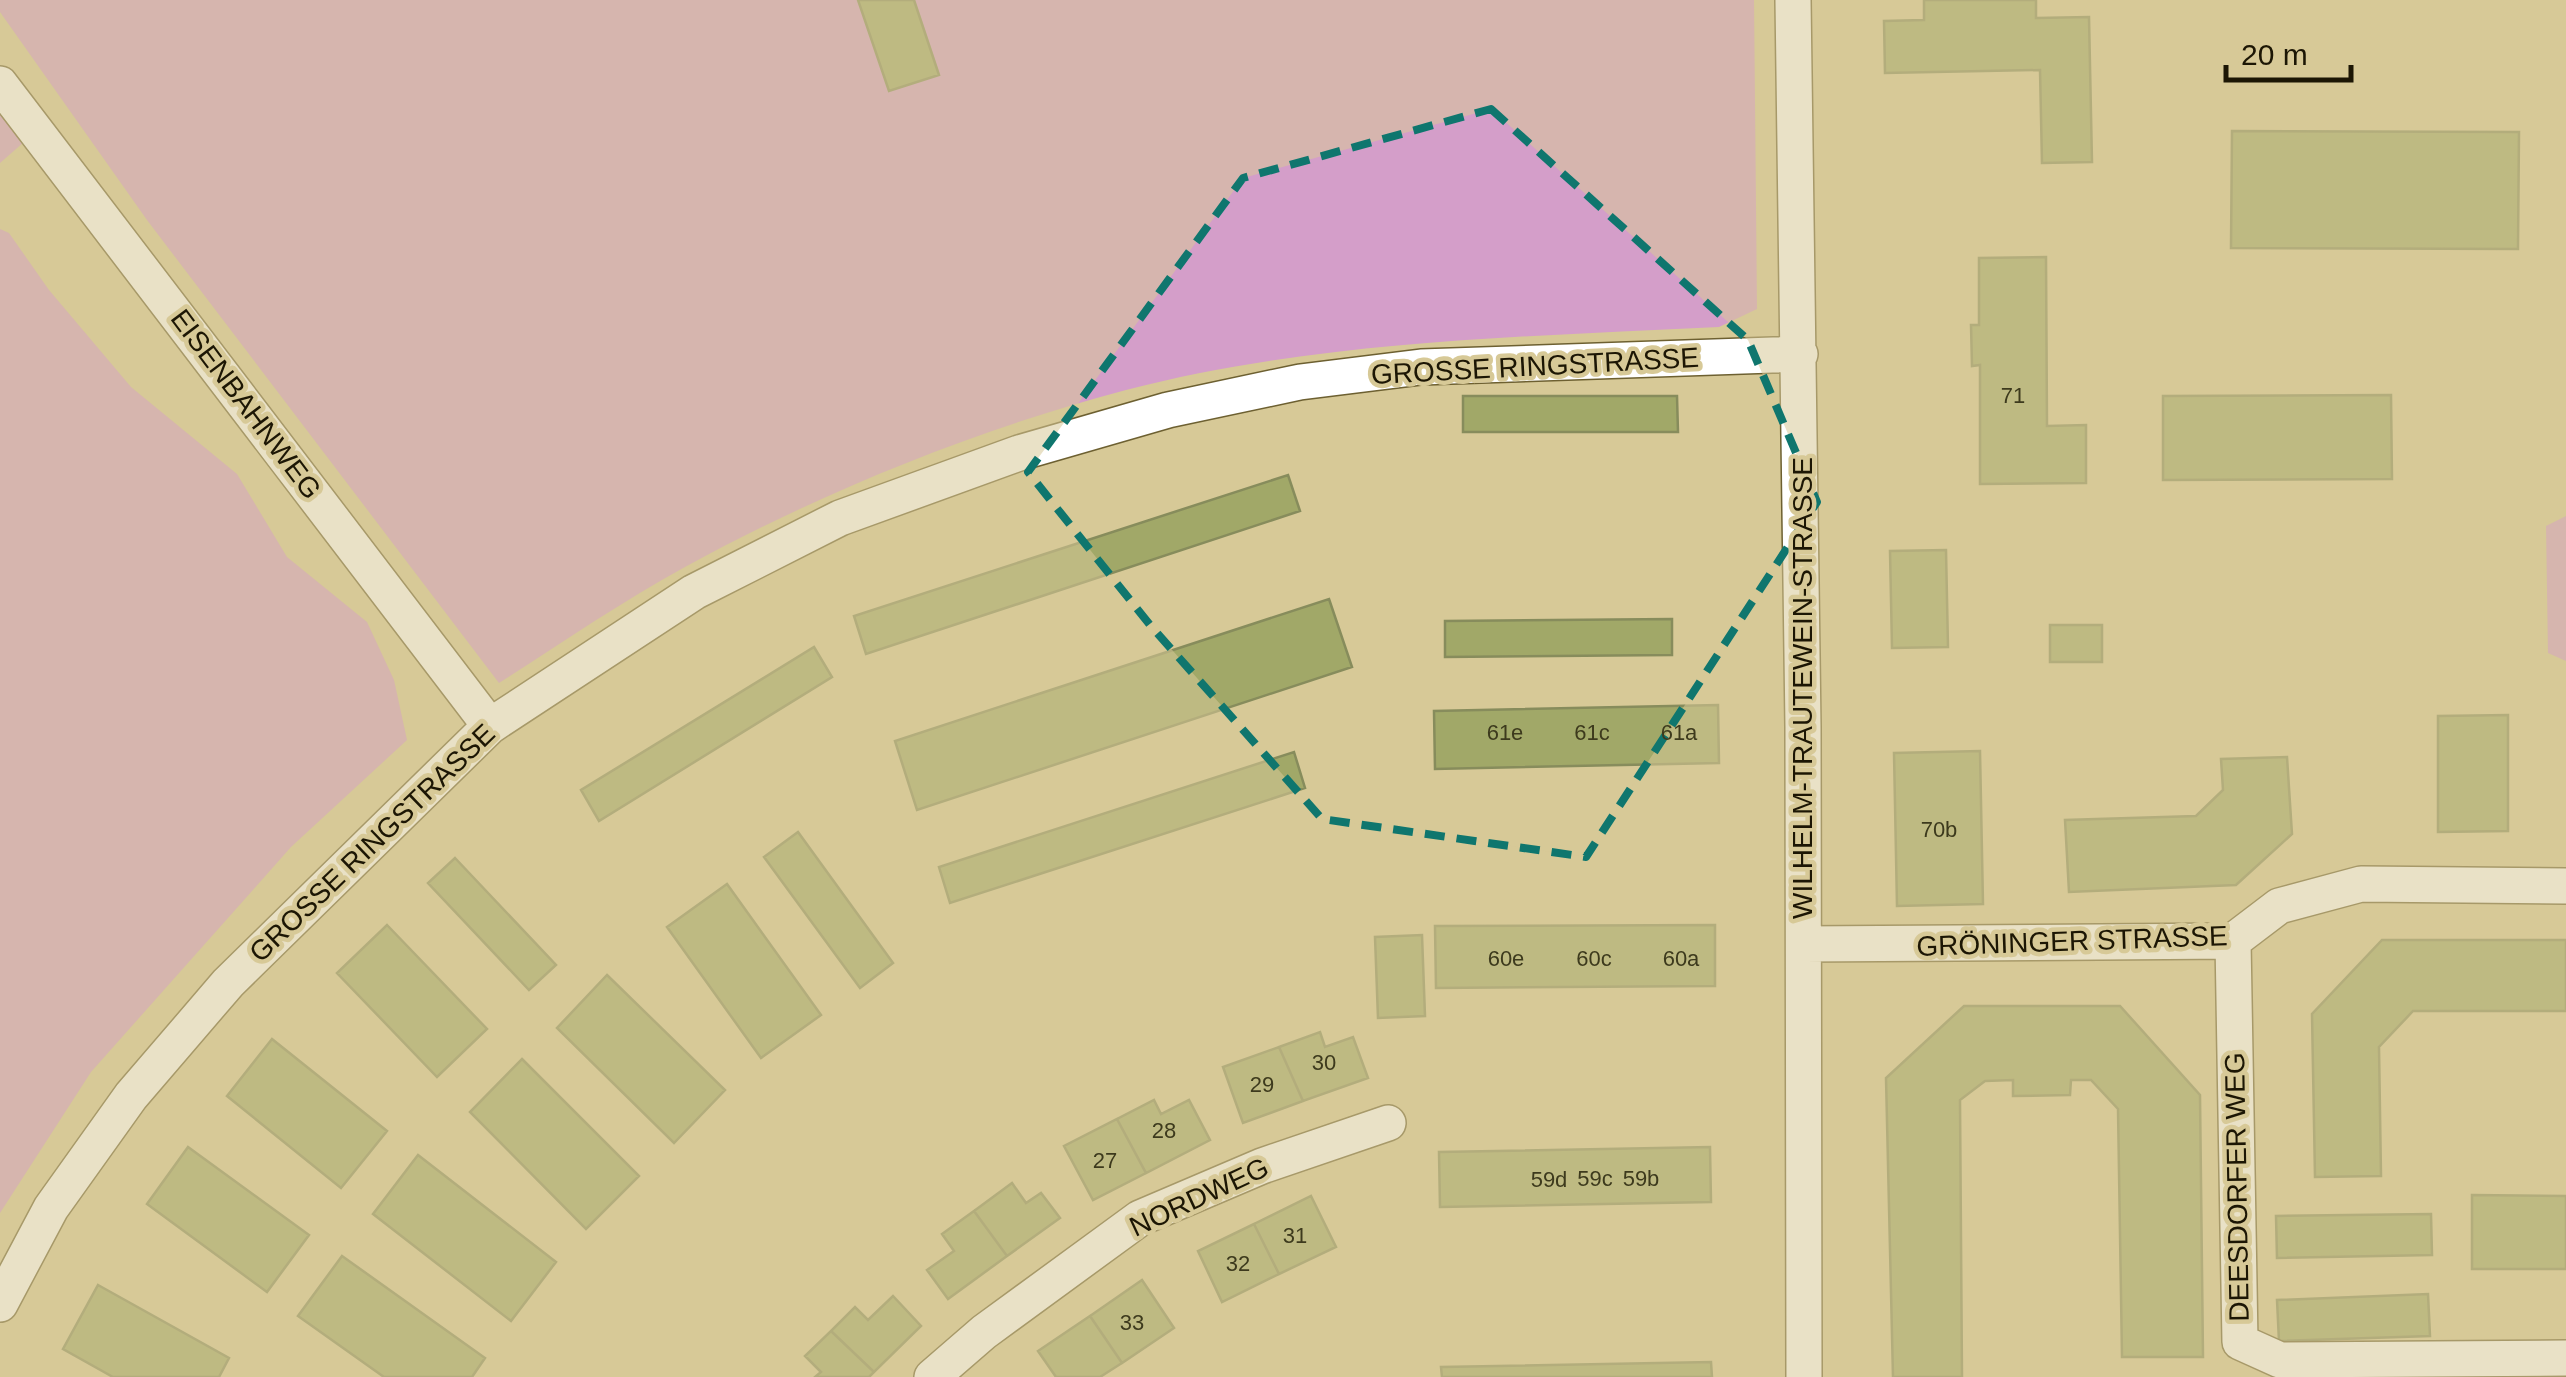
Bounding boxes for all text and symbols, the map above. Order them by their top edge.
scale bar [2226,20,2351,82]
text: 20 m [2241,38,2308,71]
street label: EISENBAHNWEG [165,303,327,505]
street label: GROSSE RINGSTRASSE [1370,342,1700,390]
house number: 71 [2001,383,2025,408]
street label: WILHELM-TRAUTEWEIN-STRASSE [1787,457,1818,919]
street label: GROSSE RINGSTRASSE [243,718,501,968]
house number: 61e [1487,720,1523,745]
house number: 61c [1574,720,1610,745]
house number: 61a [1661,720,1698,745]
house number: 70b [1921,817,1957,842]
street label: GRÖNINGER STRASSE [1916,920,2228,962]
house number: 60e [1488,946,1524,971]
house number: 60c [1576,946,1612,971]
house number: 60a [1663,946,1700,971]
house number: 30 [1312,1050,1336,1075]
street label: DEESDORFER WEG [2219,1052,2255,1322]
house number: 29 [1250,1072,1274,1097]
house number: 28 [1152,1118,1176,1143]
house number: 27 [1093,1148,1117,1173]
street label: NORDWEG [1125,1151,1273,1243]
house number: 59c [1577,1166,1613,1191]
house number: 59b [1623,1166,1659,1191]
house number: 59d [1531,1167,1567,1192]
house number: 31 [1283,1223,1307,1248]
house number: 32 [1226,1251,1250,1276]
house number: 33 [1120,1310,1144,1335]

